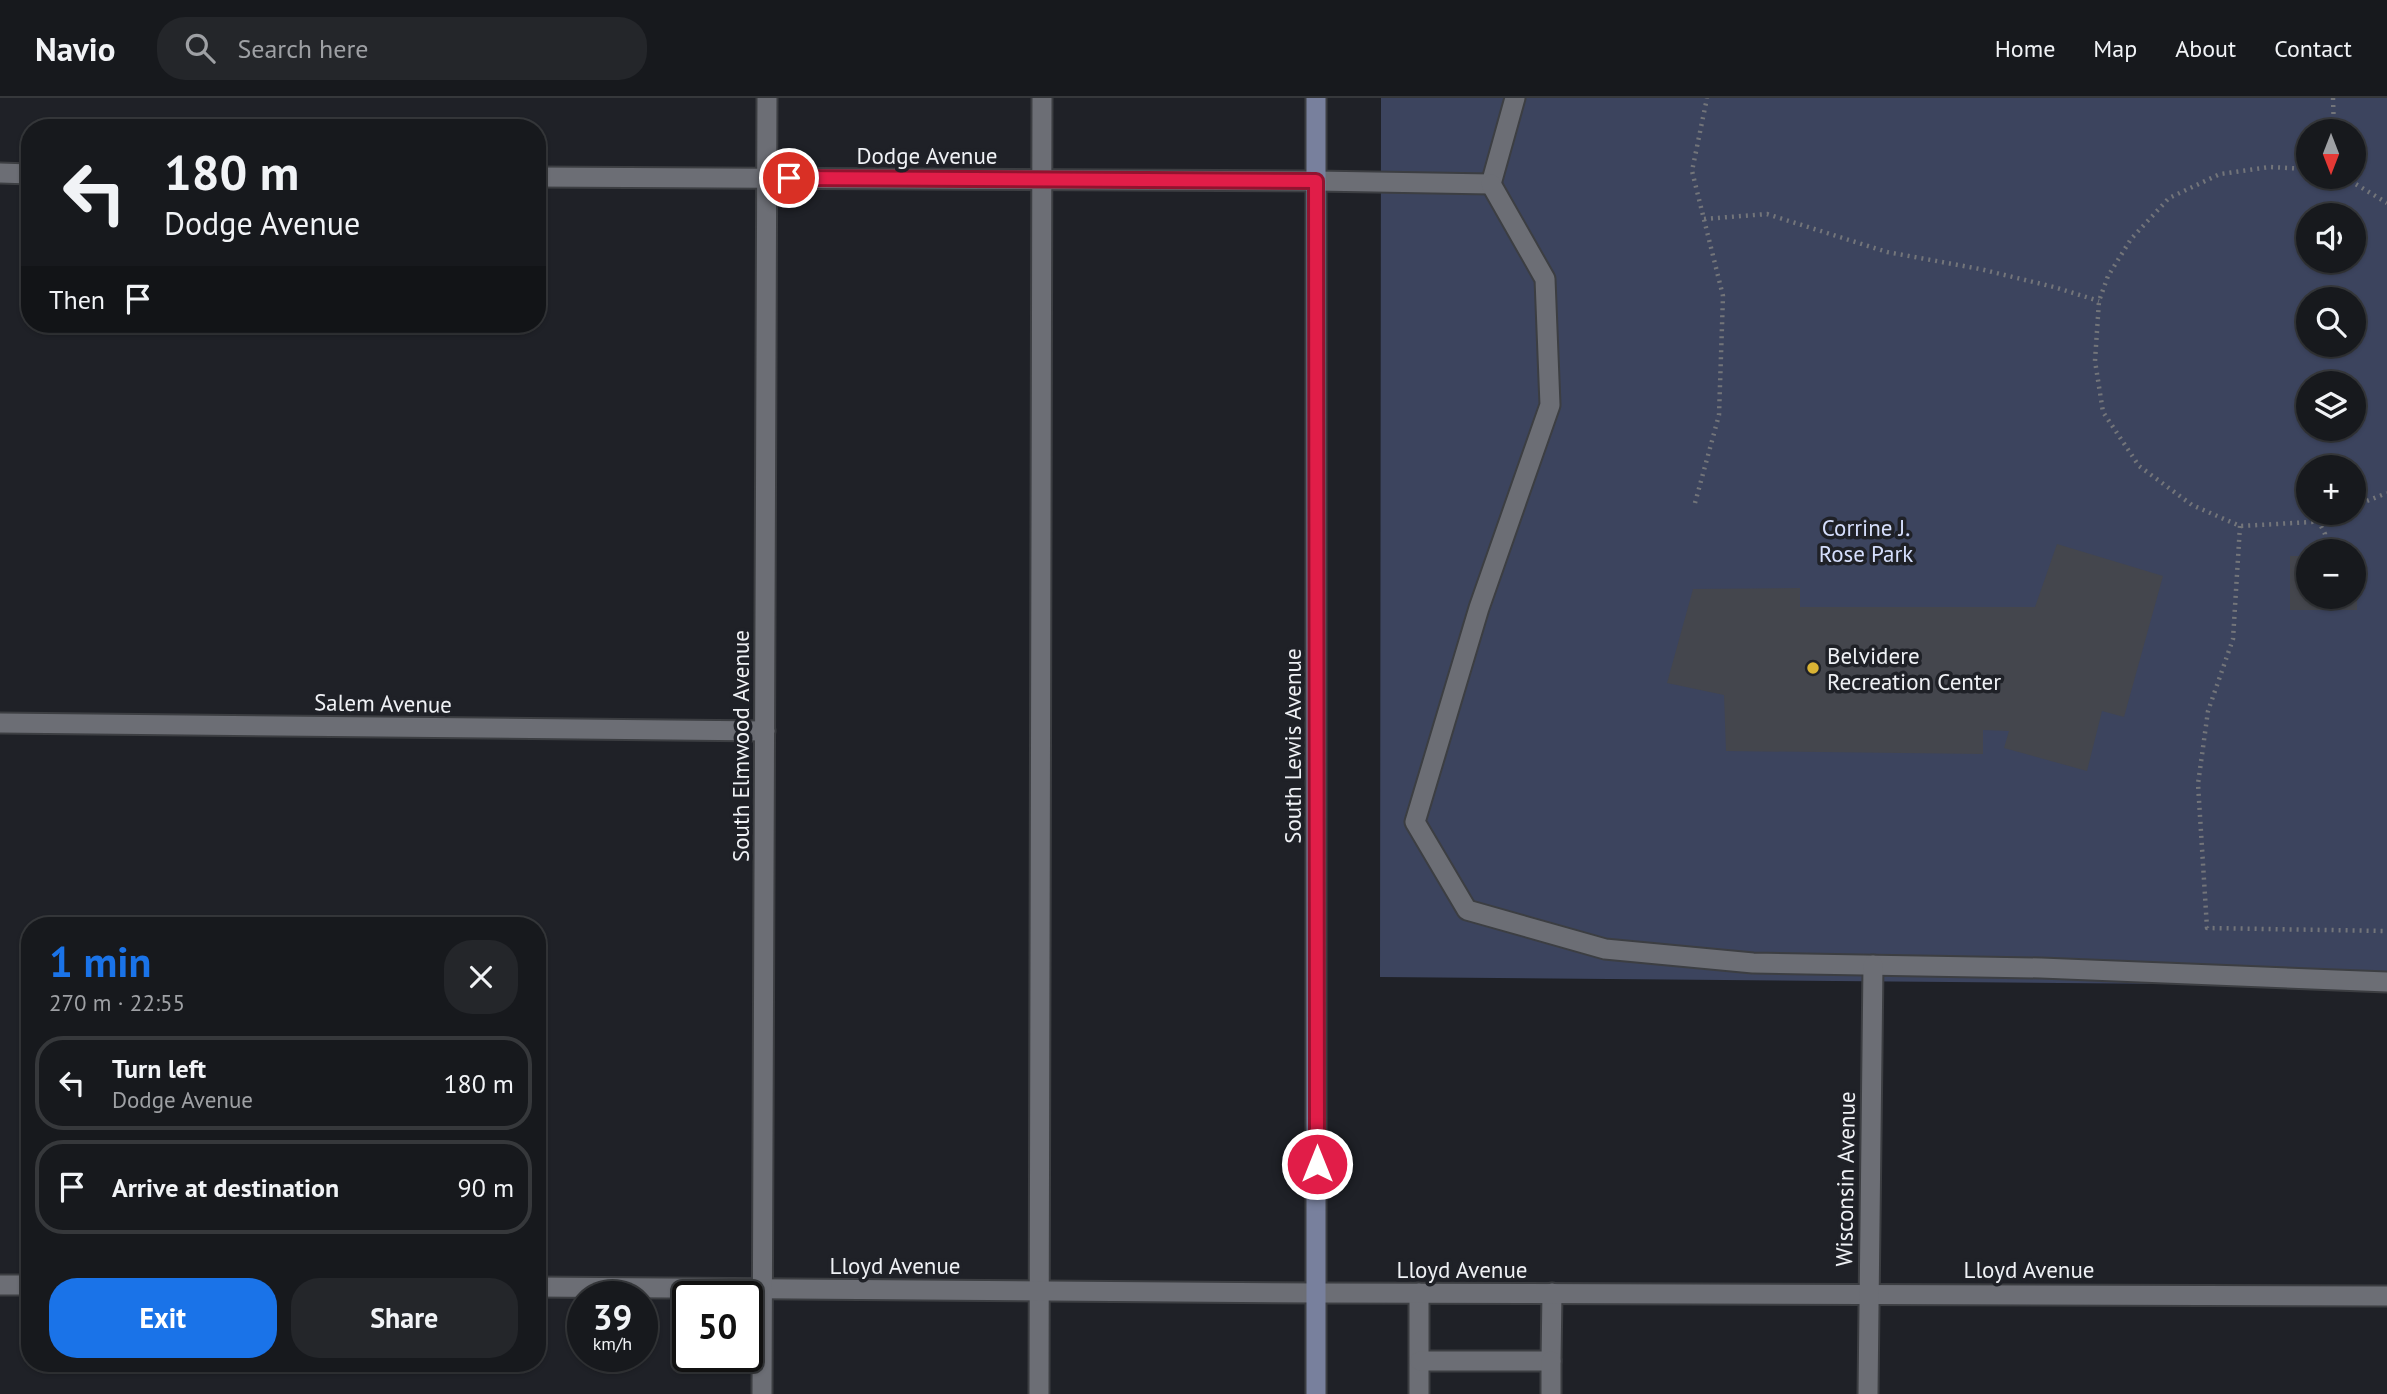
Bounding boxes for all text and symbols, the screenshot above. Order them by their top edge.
search box [157,17,647,80]
text: Navio [35,27,115,70]
icon: search [181,29,219,67]
text: Search here [237,32,369,65]
text: Home [1995,33,2055,64]
text: Map [2093,33,2137,64]
text: About [2175,33,2236,64]
text: Contact [2274,33,2352,64]
north arrow [2296,119,2366,189]
map controls [2296,119,2366,609]
text: 180 m [164,140,299,204]
street label: Dodge Avenue [856,141,998,170]
icon: left [49,147,140,238]
pin [759,148,819,208]
icon: arrive [770,159,808,197]
text: Dodge Avenue [164,202,360,244]
button: sound [2296,203,2366,273]
icon: arrive [119,280,157,318]
text: Then [49,283,105,316]
button: search [2296,287,2366,357]
button: layers [2296,371,2366,441]
button: + [2296,455,2366,525]
park label: Corrine J. Rose Park [1819,513,1913,568]
button: − [2296,539,2366,609]
street label: South Elmwood Avenue [726,630,755,862]
place label: Belvidere Recreation Center [1827,641,2001,696]
street label: South Lewis Avenue [1278,648,1307,844]
marker: Belvidere Recreation Center [1805,660,1821,676]
street label: Salem Avenue [314,687,452,719]
text: 1 min [49,934,151,989]
button: close [444,940,518,1014]
text: 270 m · 22:55 [49,988,185,1017]
text: Turn left [112,1052,206,1085]
icon: left [53,1064,91,1102]
text: 180 m [443,1067,514,1100]
text: Dodge Avenue [112,1085,253,1114]
street label: Wisconsin Avenue [1829,1091,1861,1267]
position arrow [1280,1127,1354,1201]
icon: arrive [53,1168,91,1206]
text: Arrive at destination [112,1171,339,1204]
text: 90 m [458,1171,514,1204]
street label: Lloyd Avenue [830,1251,961,1280]
street label: Lloyd Avenue [1397,1255,1528,1284]
street label: Lloyd Avenue [1964,1255,2095,1284]
button: Exit [49,1278,277,1358]
button: Share [291,1278,518,1358]
speed limit sign: 50 [672,1281,763,1372]
text: 39 [593,1294,632,1340]
text: km/h [593,1332,632,1355]

